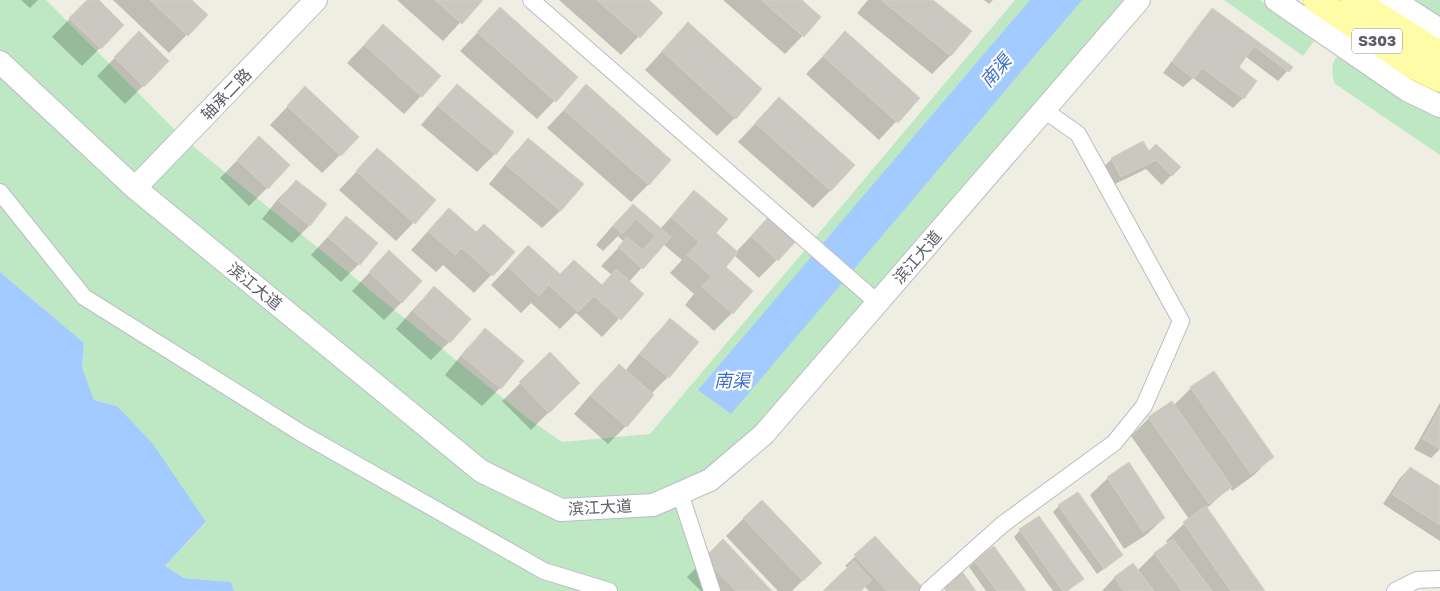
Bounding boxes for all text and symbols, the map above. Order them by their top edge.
road number: S303 [1352,28,1402,54]
water label: 南渠 [975,47,1017,91]
street label: 轴承二路 [197,64,255,124]
street label: 滨江大道 [888,226,946,288]
street label: 滨江大道 [224,258,286,314]
water label: 南渠 [714,369,753,391]
street label: 滨江大道 [568,495,632,519]

